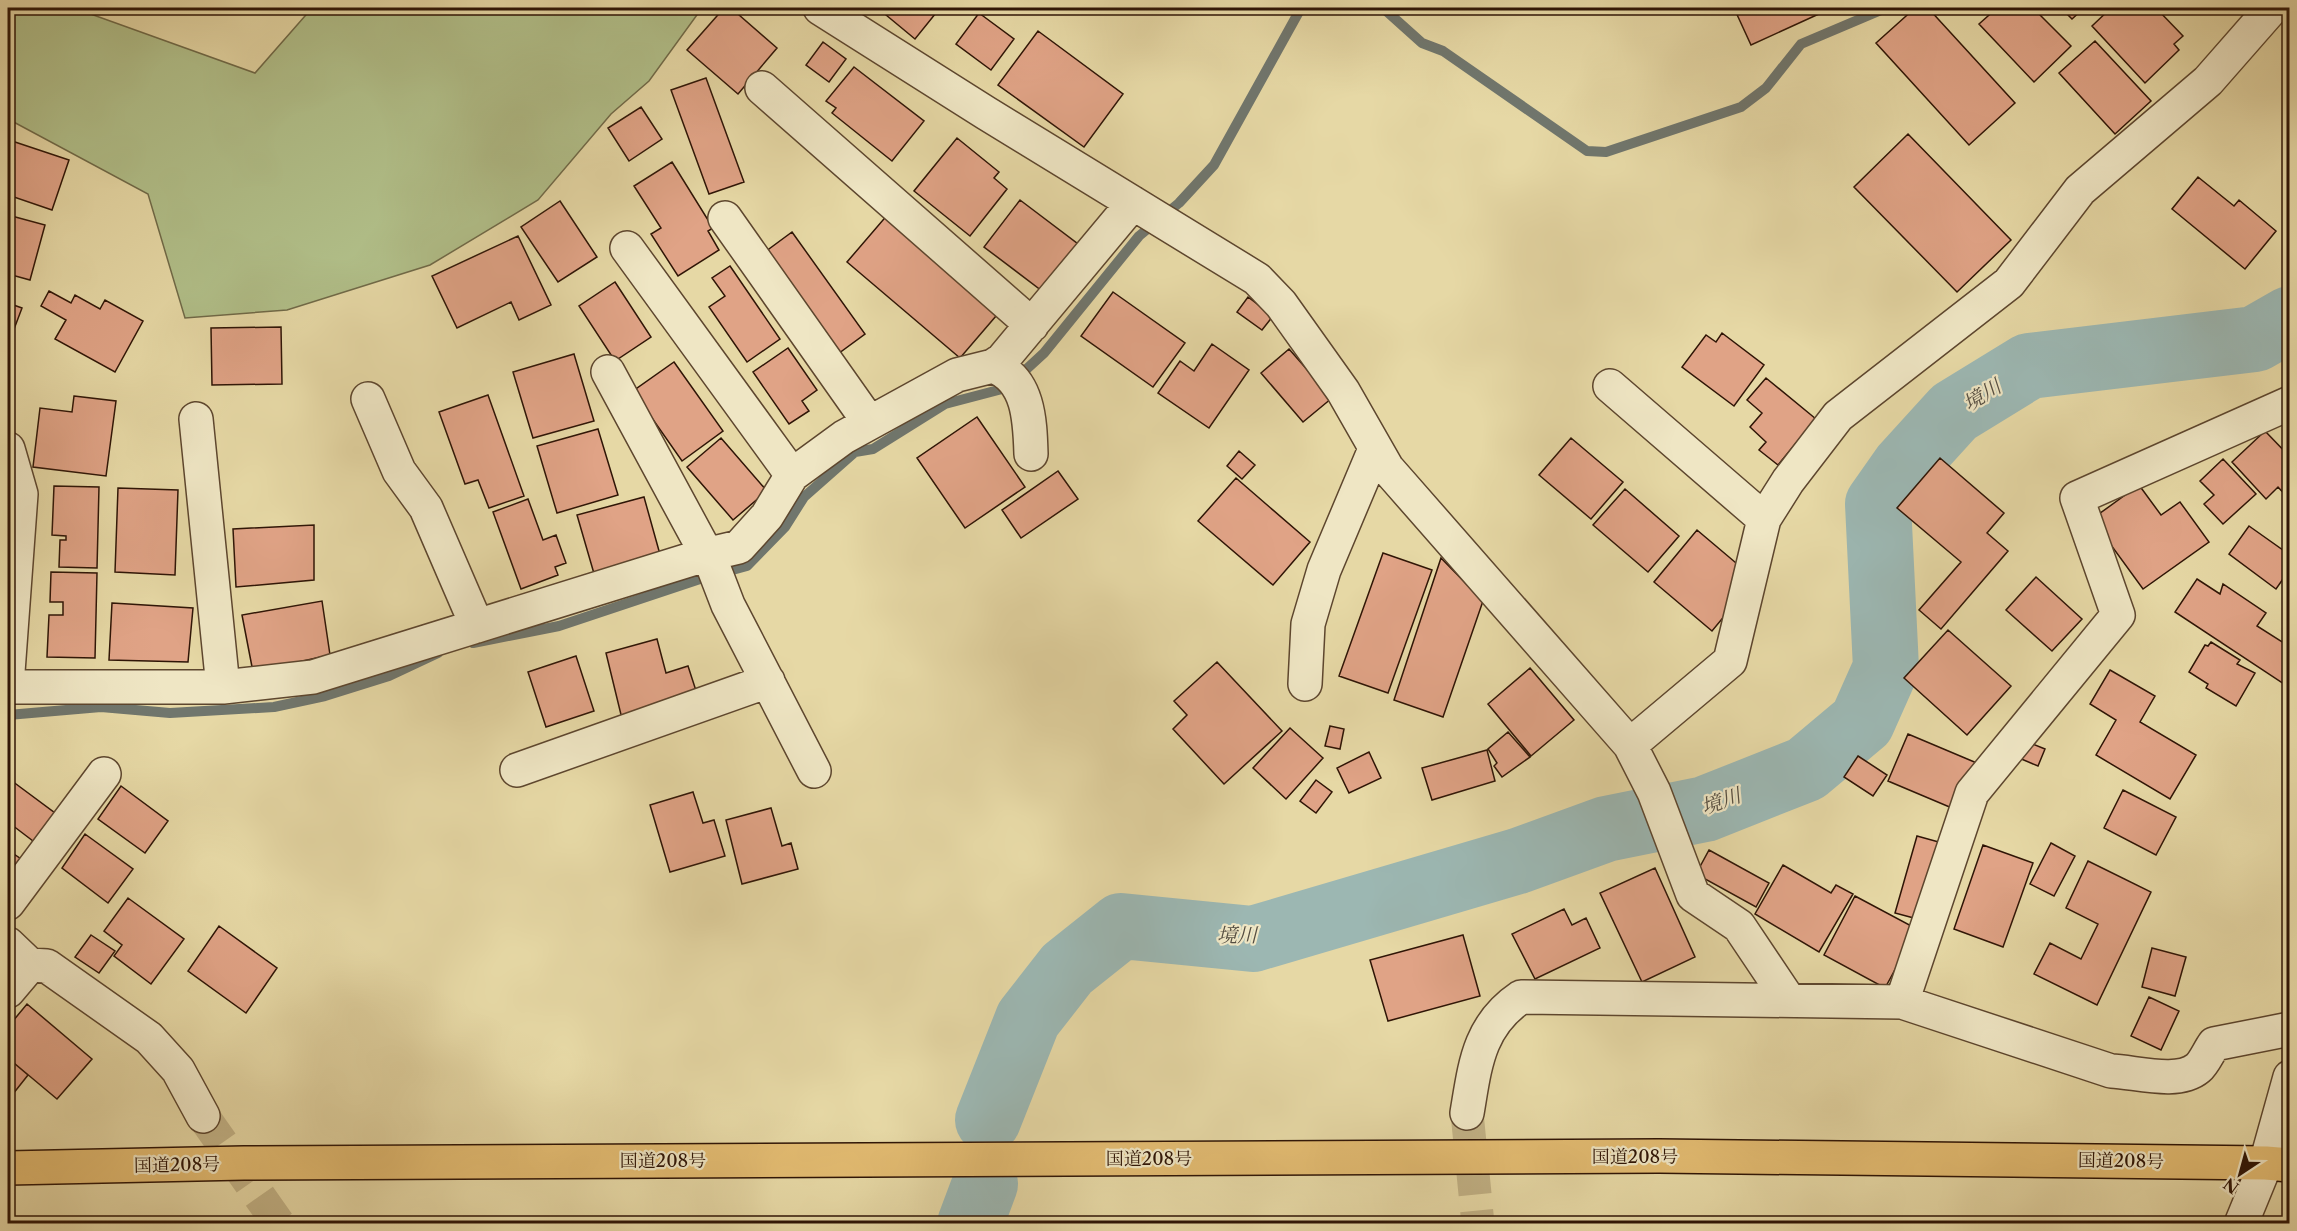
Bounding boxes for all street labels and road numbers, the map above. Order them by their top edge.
street label: 国道208号 [1592,1146,1678,1168]
street label: 国道208号 [1106,1148,1192,1170]
street label: 国道208号 [2078,1149,2164,1173]
street label: 国道208号 [620,1150,706,1172]
street label: 国道208号 [134,1153,220,1177]

